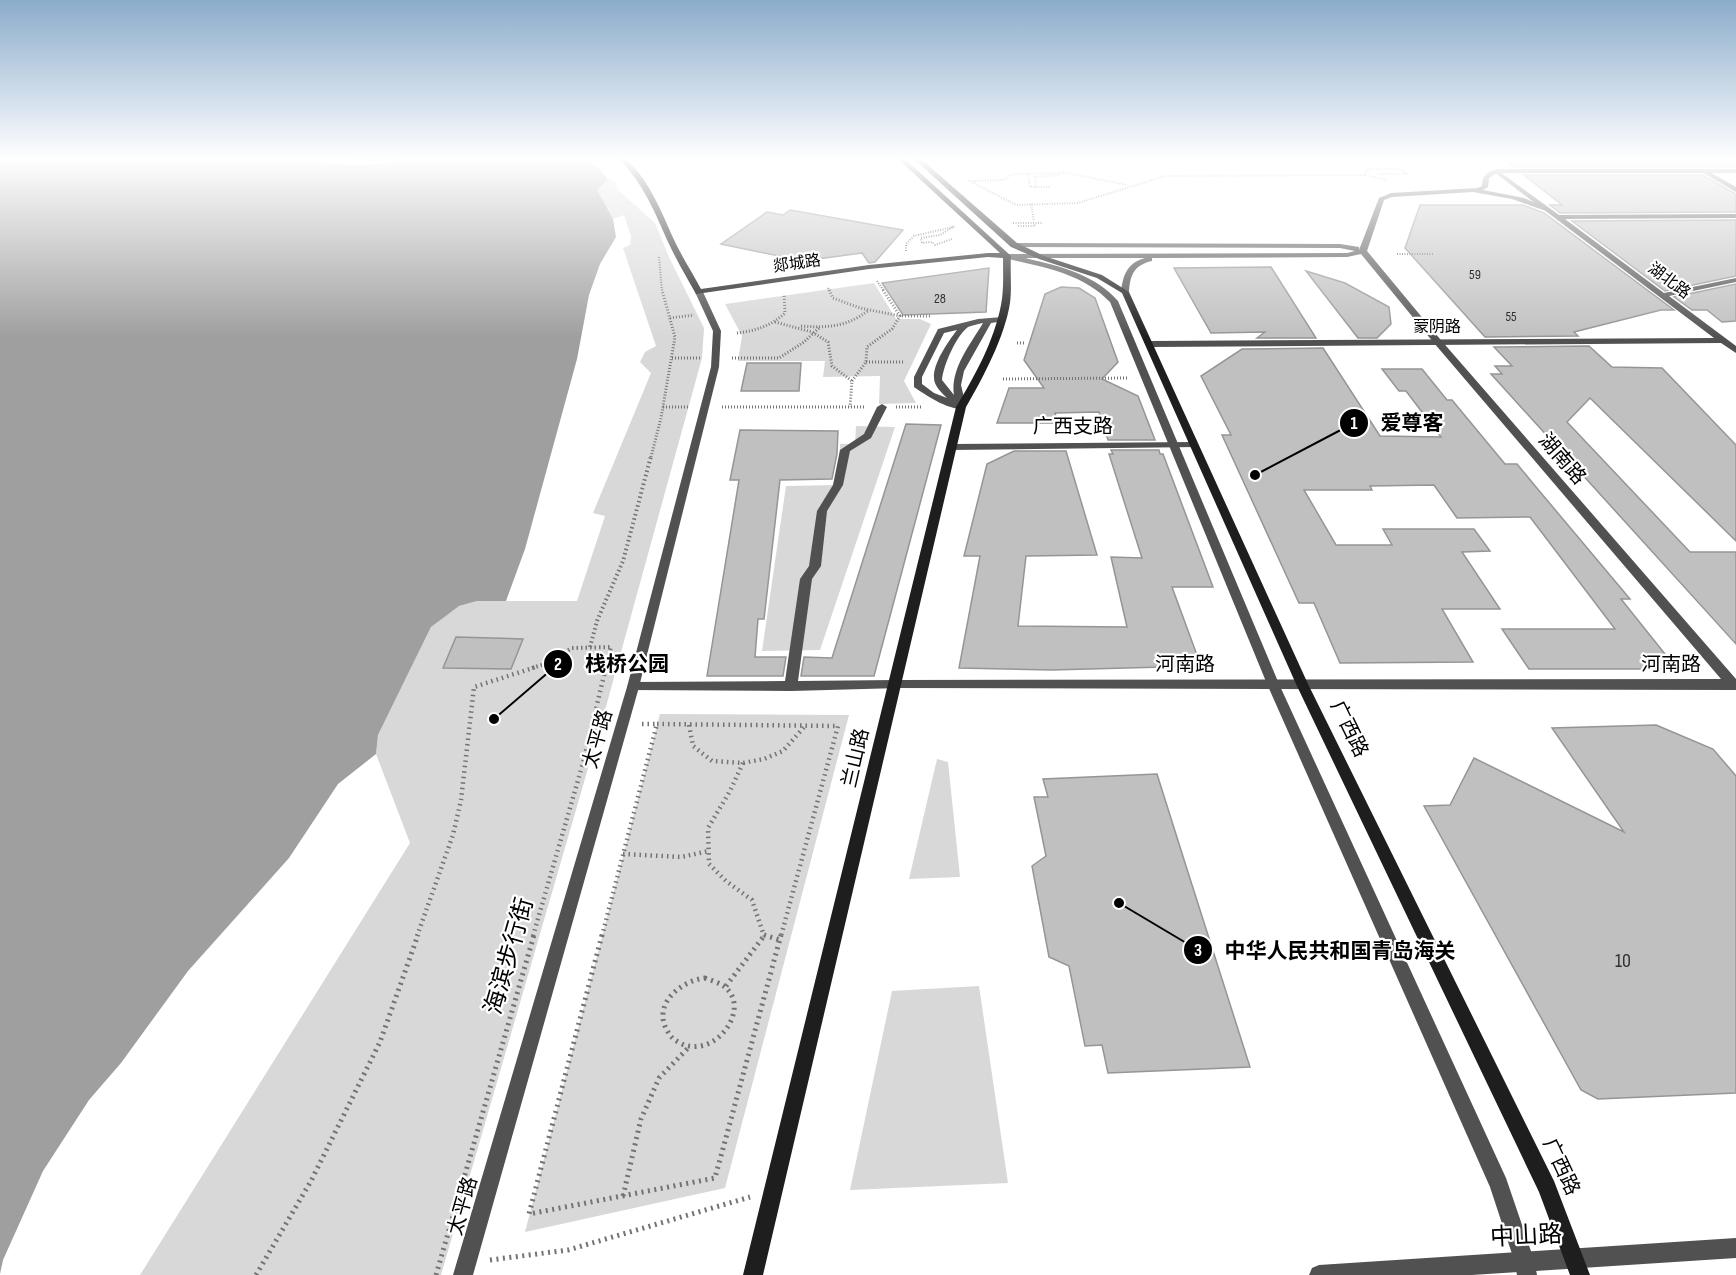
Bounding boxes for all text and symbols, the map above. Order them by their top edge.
street label: 郯城路 [772,251,822,277]
street label: 湖北路 [1644,259,1694,303]
house number: 59 [1469,266,1481,283]
house number: 28 [934,290,946,307]
house number: 55 [1505,308,1517,325]
street label: 蒙阴路 [1413,318,1461,337]
callout: 爱尊客 [1339,403,1456,442]
text: 爱尊客 [1381,411,1444,436]
text: 1 [1350,413,1358,434]
street label: 广西支路 [1033,415,1113,439]
street label: 湖南路 [1533,428,1591,490]
callout: 栈桥公园 [543,644,681,683]
text: 栈桥公园 [585,652,669,677]
street label: 河南路 [1155,653,1215,677]
street label: 河南路 [1641,653,1701,677]
text: 2 [554,654,562,675]
street label: 广西路 [1325,697,1373,761]
street label: 太平路 [578,707,618,771]
street label: 兰山路 [838,726,874,790]
street label: 海滨步行街 [479,894,539,1018]
callout: 中华人民共和国青岛海关 [1183,931,1468,970]
text: 中华人民共和国青岛海关 [1225,939,1456,964]
text: 3 [1194,940,1202,961]
house number: 10 [1615,949,1631,973]
street label: 广西路 [1537,1135,1585,1199]
street label: 太平路 [443,1174,483,1238]
street label: 中山路 [1489,1220,1563,1252]

